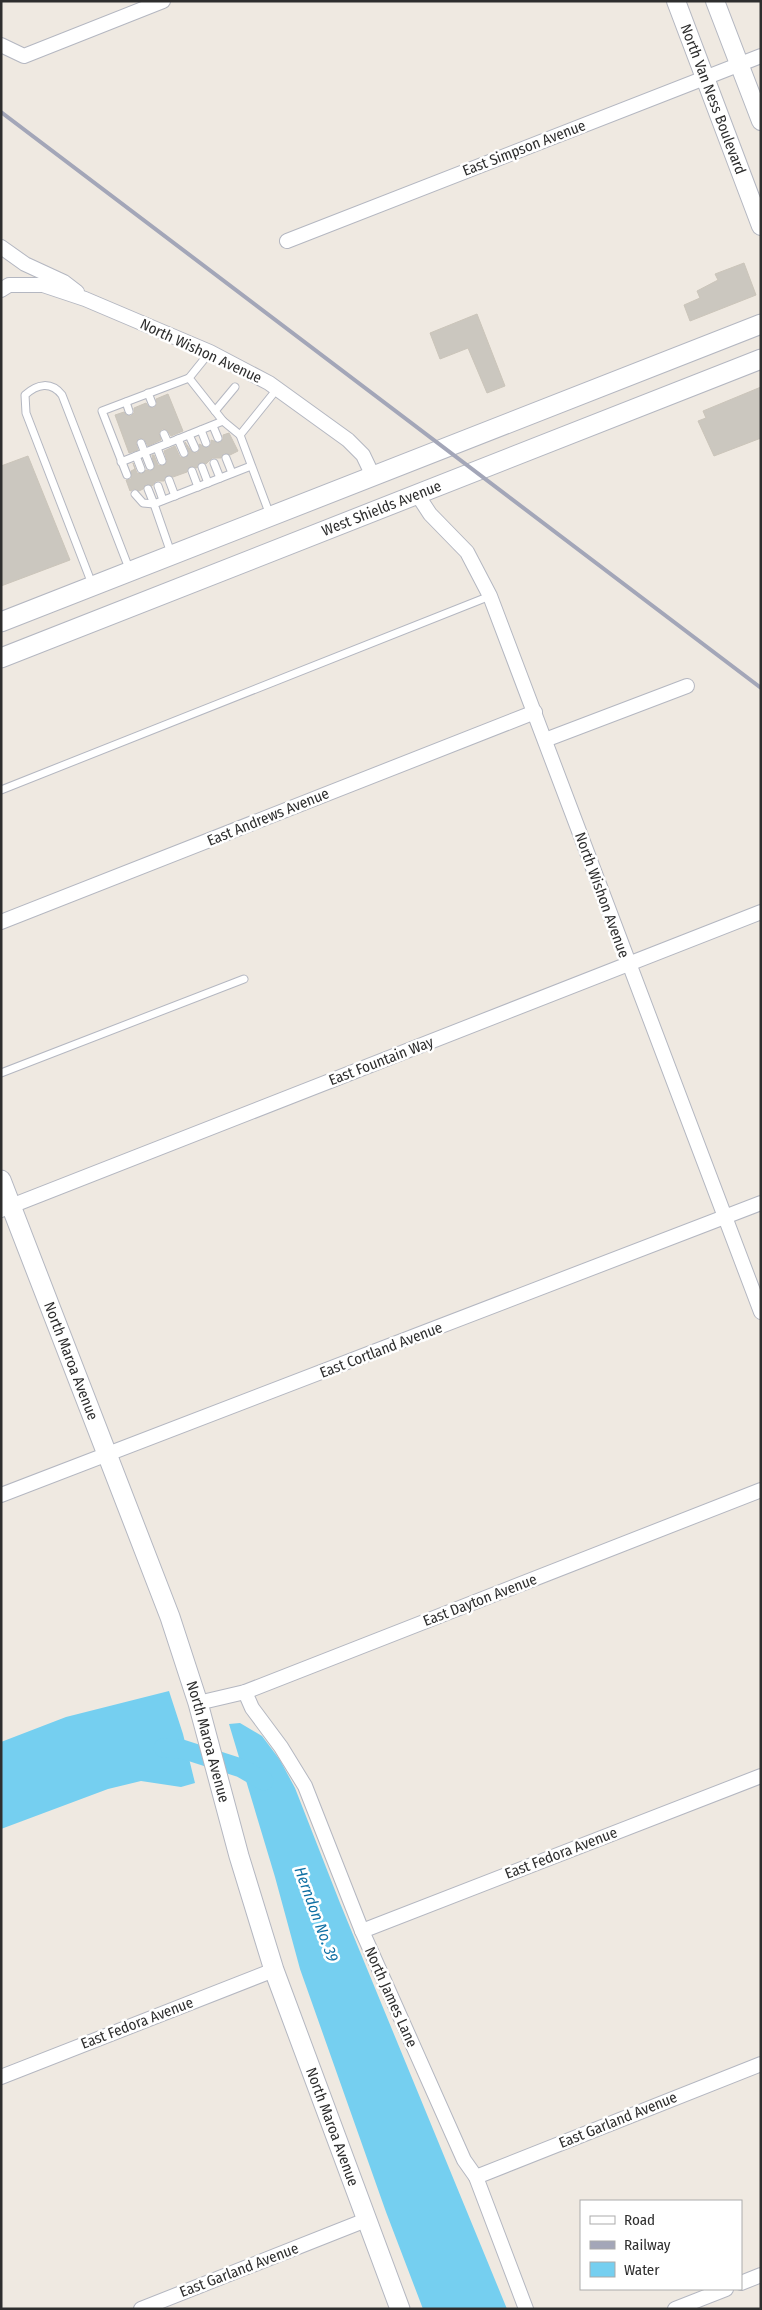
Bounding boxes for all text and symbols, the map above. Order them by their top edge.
street label: North Van Ness Boulevard [677,22,750,177]
street label: East Simpson Avenue [460,116,588,180]
street label: North Wishon Avenue [137,315,265,387]
street label: West Shields Avenue [319,477,444,540]
street label: East Andrews Avenue [204,784,332,850]
street label: North Wishon Avenue [571,830,633,960]
street label: East Fountain Way [326,1033,436,1089]
street label: North Maroa Avenue [40,1299,102,1423]
street label: East Cortland Avenue [317,1318,445,1382]
street label: East Dayton Avenue [421,1570,539,1630]
street label: North Maroa Avenue [182,1679,233,1804]
street label: East Fedora Avenue [502,1823,620,1883]
water label: Herndon No. 39 [291,1864,343,1965]
street label: North James Lane [361,1944,421,2050]
street label: East Fedora Avenue [78,1993,196,2053]
street label: North Maroa Avenue [302,2065,363,2189]
street label: East Garland Avenue [556,2088,680,2152]
legend [580,2200,742,2290]
text: Road [624,2211,655,2229]
text: Railway [624,2236,671,2254]
street label: East Garland Avenue [177,2239,301,2301]
text: Water [624,2261,660,2279]

